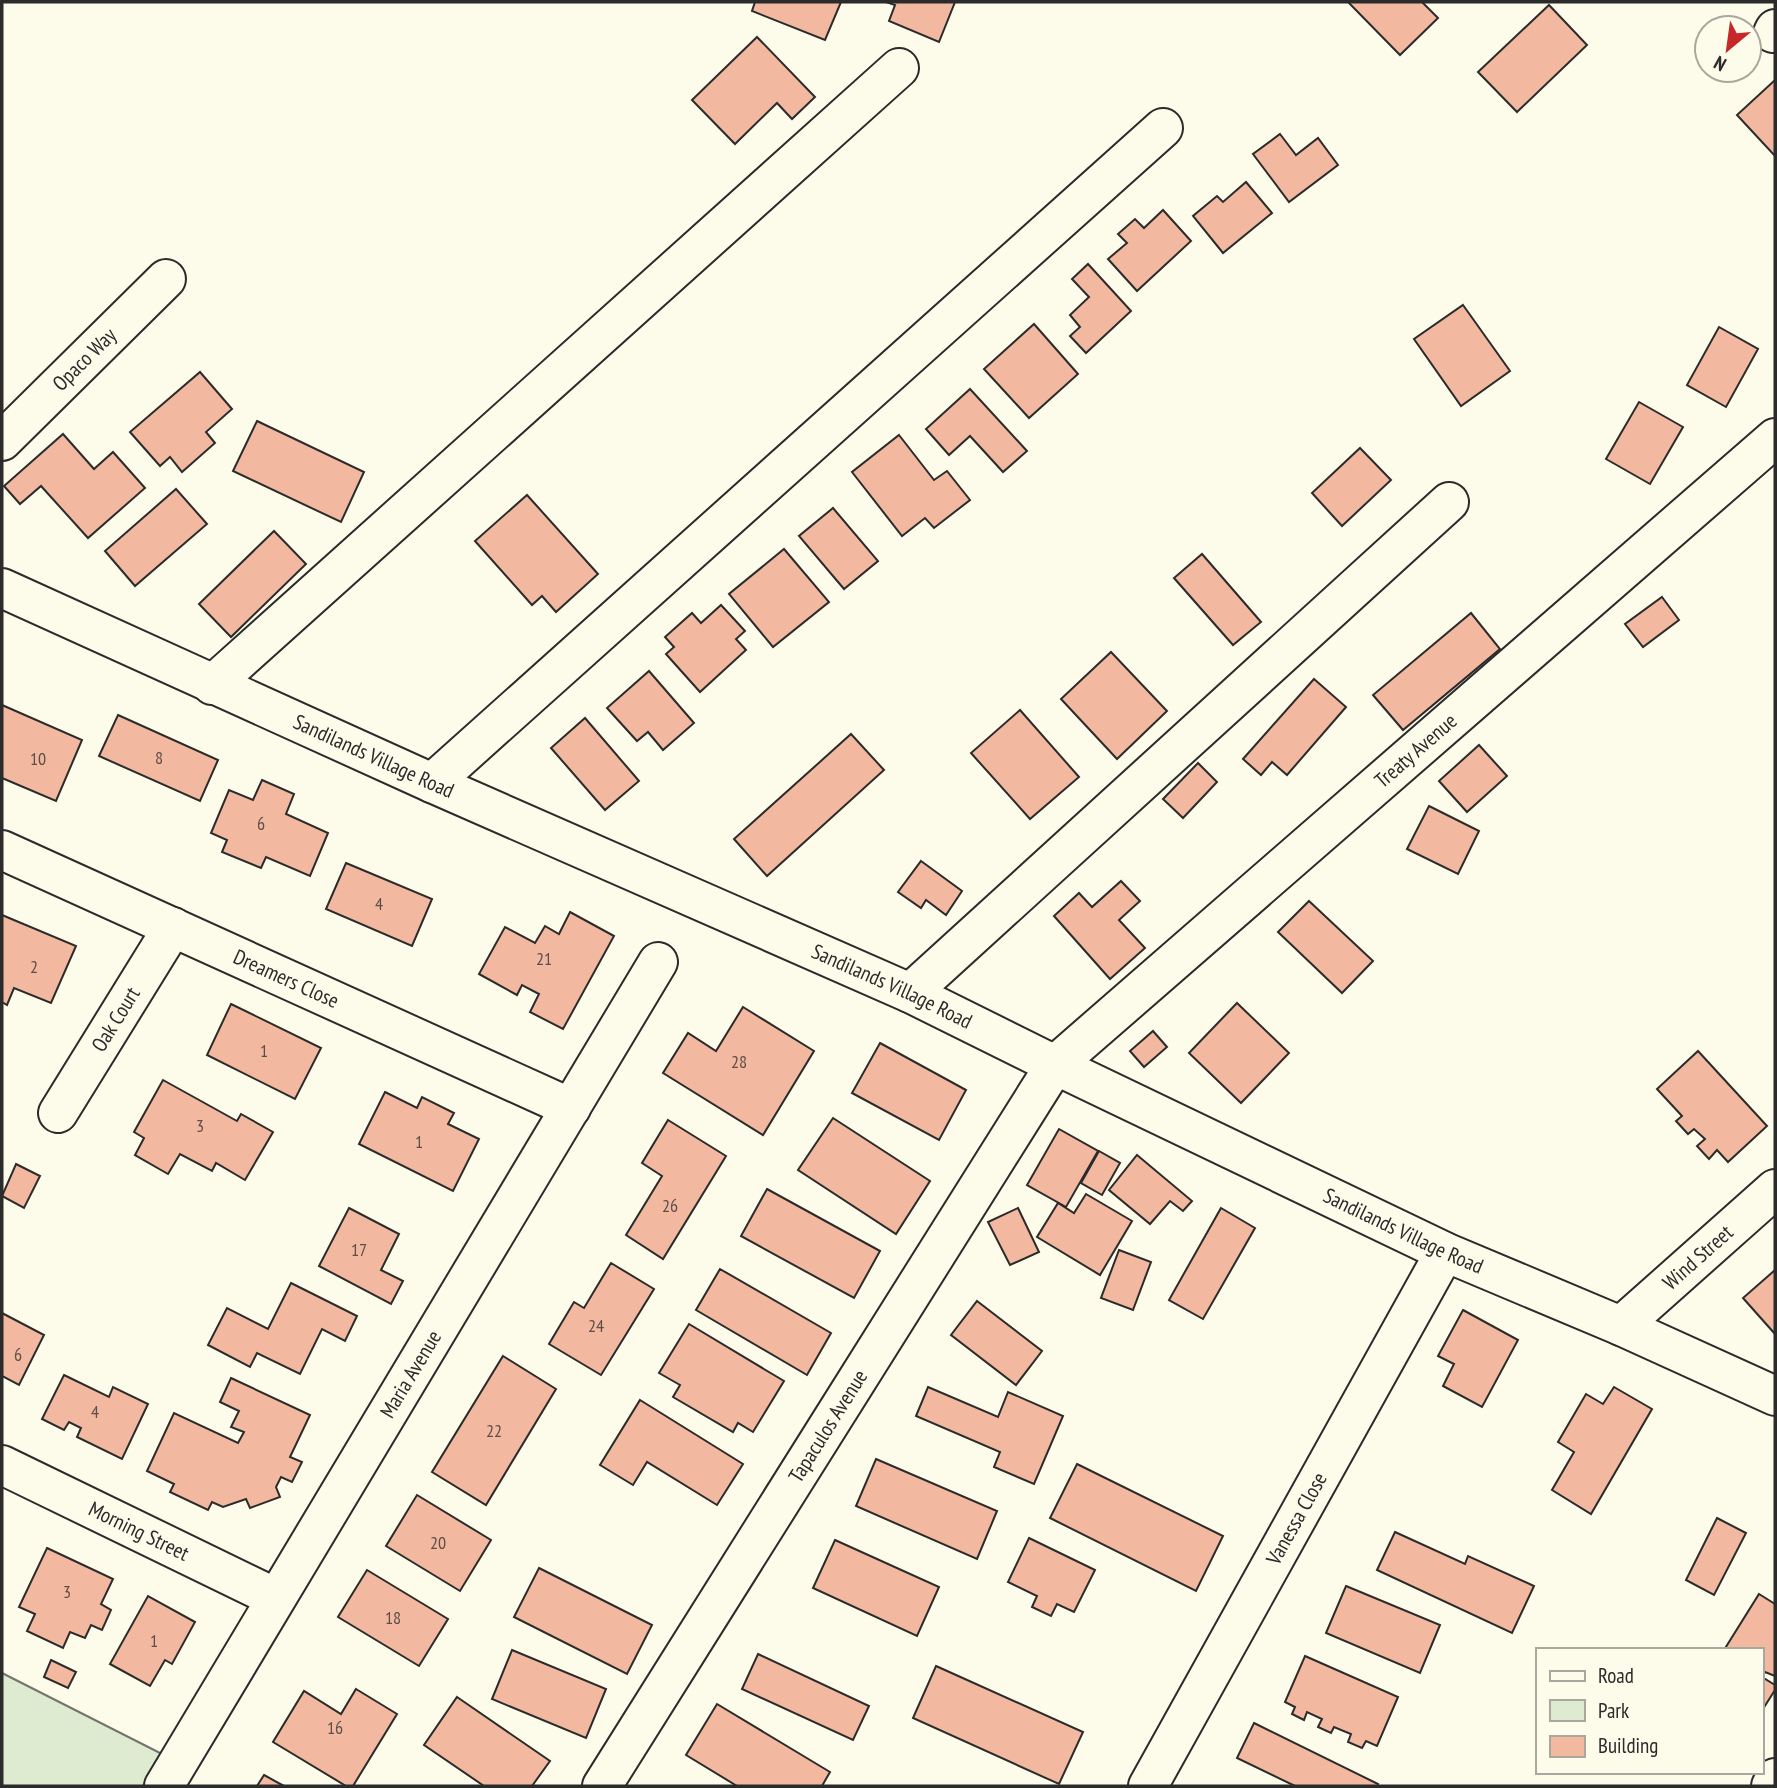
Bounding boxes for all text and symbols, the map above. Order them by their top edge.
north arrow [1693,14,1763,84]
text: N [1709,51,1730,77]
street label: Opaco Way [47,322,122,397]
street label: Treaty Avenue [1369,707,1462,794]
street label: Sandilands Village Road [289,708,458,804]
house number: 8 [155,746,163,769]
house number: 10 [30,747,46,770]
house number: 6 [257,812,265,835]
house number: 4 [375,892,383,915]
street label: Sandilands Village Road [808,938,977,1035]
street label: Dreamers Close [229,943,343,1014]
house number: 21 [536,947,552,970]
house number: 2 [30,955,38,978]
street label: Oak Court [85,982,146,1057]
house number: 1 [260,1039,268,1062]
house number: 28 [731,1050,747,1073]
house number: 3 [196,1114,204,1137]
house number: 1 [415,1130,423,1153]
street label: Sandilands Village Road [1319,1182,1487,1280]
house number: 26 [662,1194,678,1217]
street label: Wind Street [1657,1219,1739,1296]
house number: 17 [351,1238,367,1261]
house number: 24 [588,1314,604,1337]
street label: Maria Avenue [374,1325,447,1423]
house number: 6 [14,1343,22,1366]
street label: Tapaculos Avenue [782,1364,873,1487]
house number: 4 [91,1400,99,1423]
house number: 22 [486,1419,502,1442]
street label: Vanessa Close [1259,1467,1333,1570]
street label: Morning Street [84,1495,194,1567]
house number: 20 [430,1531,446,1554]
house number: 3 [63,1580,71,1603]
house number: 18 [385,1606,401,1629]
house number: 1 [150,1629,158,1652]
legend [1536,1648,1763,1774]
text: Road [1598,1662,1634,1689]
text: Park [1598,1697,1629,1724]
house number: 16 [327,1716,343,1739]
text: Building [1598,1732,1658,1759]

